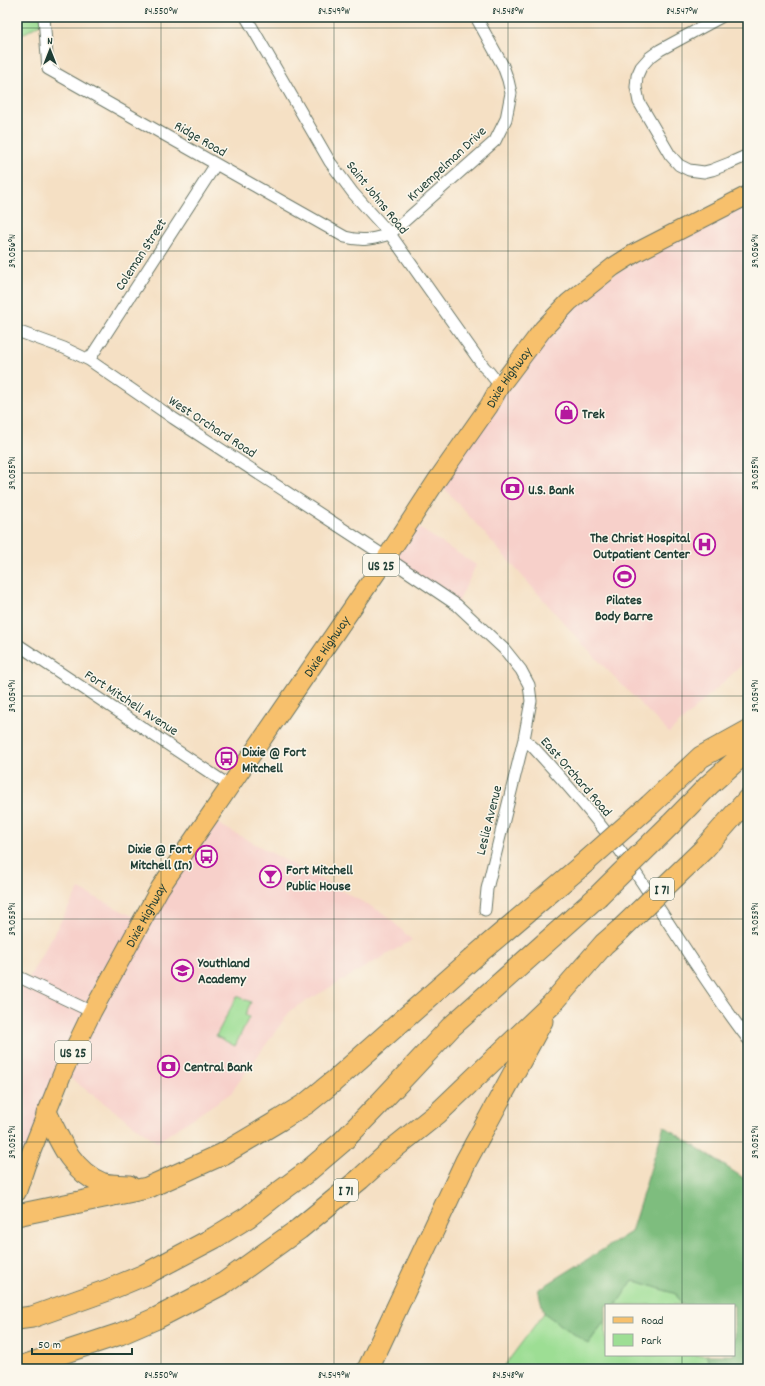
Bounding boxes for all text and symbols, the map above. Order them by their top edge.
text: 84.550°W [144,5,178,19]
text: 84.549°W [318,5,350,19]
text: 84.548°W [492,5,524,19]
text: 84.547°W [666,5,698,19]
north arrow [30,30,70,70]
text: N [47,34,53,50]
street label: Ridge Road [170,117,230,163]
street label: Kruempelman Drive [403,122,492,207]
street label: Saint Johns Road [340,157,412,239]
street label: Coleman Street [111,215,173,295]
text: 39.056°N [6,234,20,268]
text: 39.056°N [749,234,763,268]
street label: Dixie Highway [482,343,538,412]
street label: West Orchard Road [164,392,260,464]
shop icon: Trek [554,400,580,426]
place label: Trek [582,405,605,425]
text: 39.055°N [6,456,20,490]
text: 39.055°N [749,456,763,490]
bank icon: U.S. Bank [500,476,526,502]
place label: U.S. Bank [528,481,574,501]
place label: The Christ Hospital Outpatient Center [590,529,691,565]
hospital icon: The Christ Hospital Outpatient Center [692,532,718,558]
road number: US 25 [363,554,399,576]
sports icon: Pilates Body Barre [611,564,637,590]
place label: Pilates Body Barre [595,591,653,627]
street label: Dixie Highway [300,612,356,682]
street label: Fort Mitchell Avenue [80,666,182,742]
text: 39.054°N [6,679,20,713]
text: 39.054°N [749,679,763,713]
street label: East Orchard Road [535,733,616,822]
place label: Dixie @ Fort Mitchell [242,743,307,779]
bus stop icon: Dixie @ Fort Mitchell [214,746,240,772]
street label: Leslie Avenue [472,783,508,858]
place label: Dixie @ Fort Mitchell (In) [128,840,193,876]
bus stop icon: Dixie @ Fort Mitchell (In) [194,843,220,869]
place label: Fort Mitchell Public House [286,861,354,897]
bar icon: Fort Mitchell Public House [258,864,284,890]
road number: I 71 [650,878,674,900]
street label: Dixie Highway [121,879,173,952]
text: 39.053°N [6,902,20,936]
text: 39.053°N [749,902,763,936]
place label: Youthland Academy [197,954,250,990]
school or university icon: Youthland Academy [170,957,196,983]
road number: US 25 [55,1041,91,1063]
bank icon: Central Bank [156,1053,182,1079]
place label: Central Bank [184,1058,253,1078]
text: 39.052°N [6,1125,20,1159]
text: 39.052°N [749,1125,763,1159]
road number: I 71 [334,1179,358,1201]
legend [605,1304,735,1356]
text: Road [641,1313,663,1330]
scale bar [32,1330,132,1356]
text: Park [641,1333,662,1350]
text: 50 m [38,1337,61,1354]
text: 84.550°W [144,1369,178,1383]
text: 84.549°W [318,1369,350,1383]
text: 84.548°W [492,1369,524,1383]

